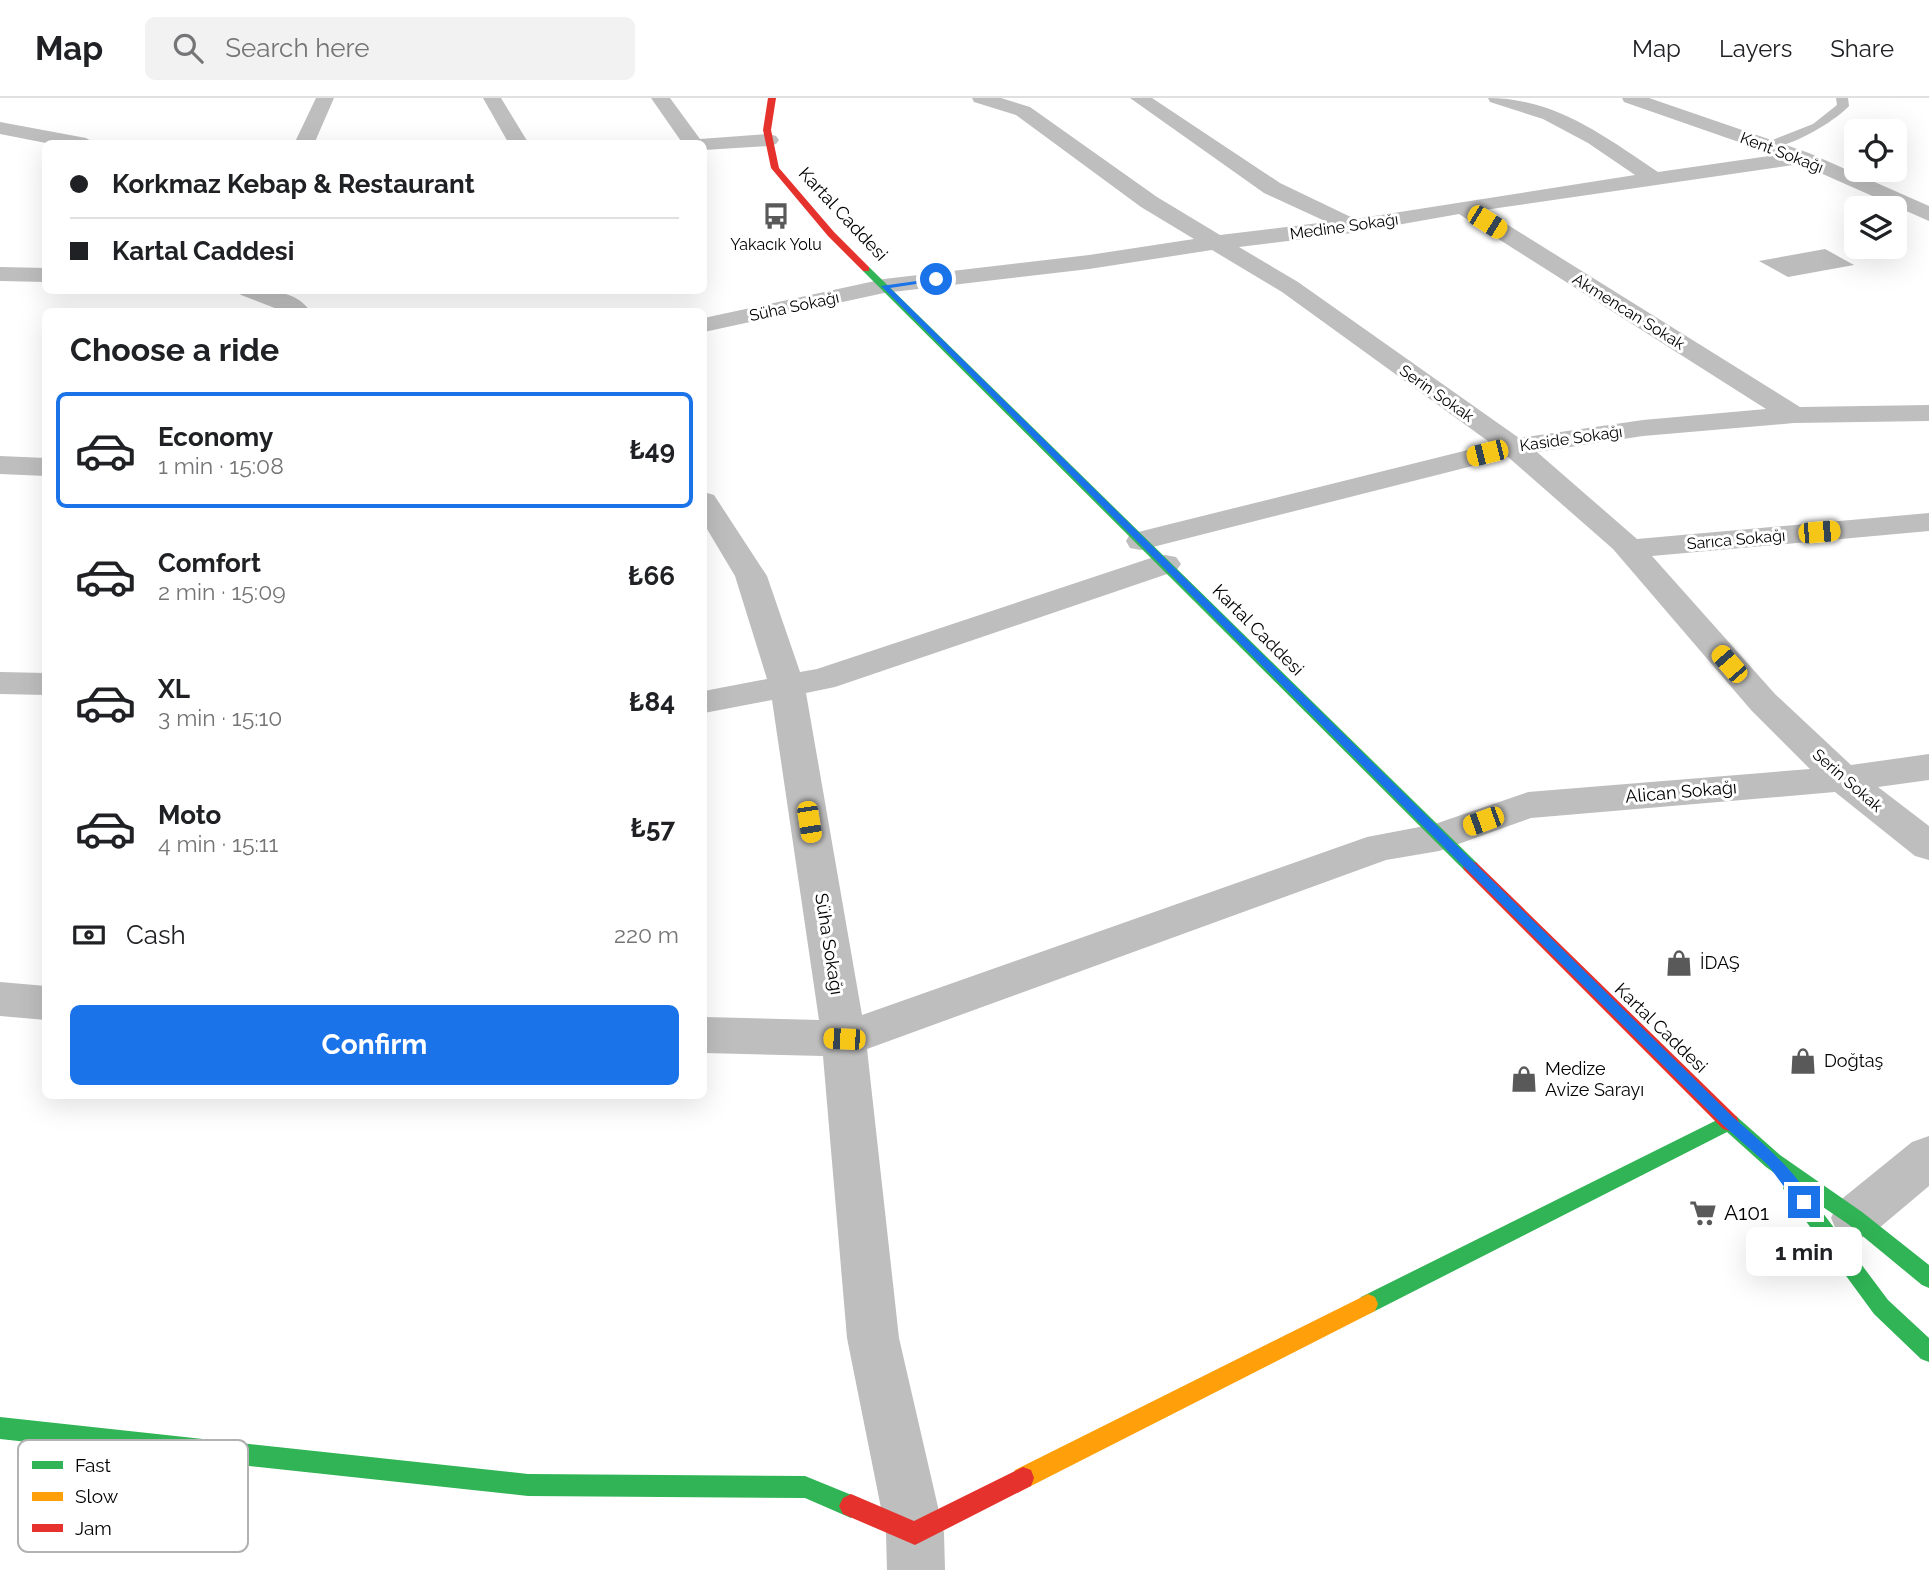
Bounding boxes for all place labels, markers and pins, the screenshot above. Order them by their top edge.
bus stop icon: Yakacık Yolu [761,201,791,231]
place label: Yakacık Yolu [730,235,822,254]
shop icon: İDAŞ [1664,948,1694,978]
place label: İDAŞ [1700,952,1740,973]
shop icon: Doğtaş [1788,1046,1818,1076]
place label: Doğtaş [1824,1050,1884,1071]
place label: Medize Avize Sarayı [1545,1058,1644,1100]
shop icon: Medize Avize Sarayı [1509,1064,1539,1094]
supermarket icon: A101 [1688,1198,1718,1228]
place label: A101 [1724,1200,1769,1225]

